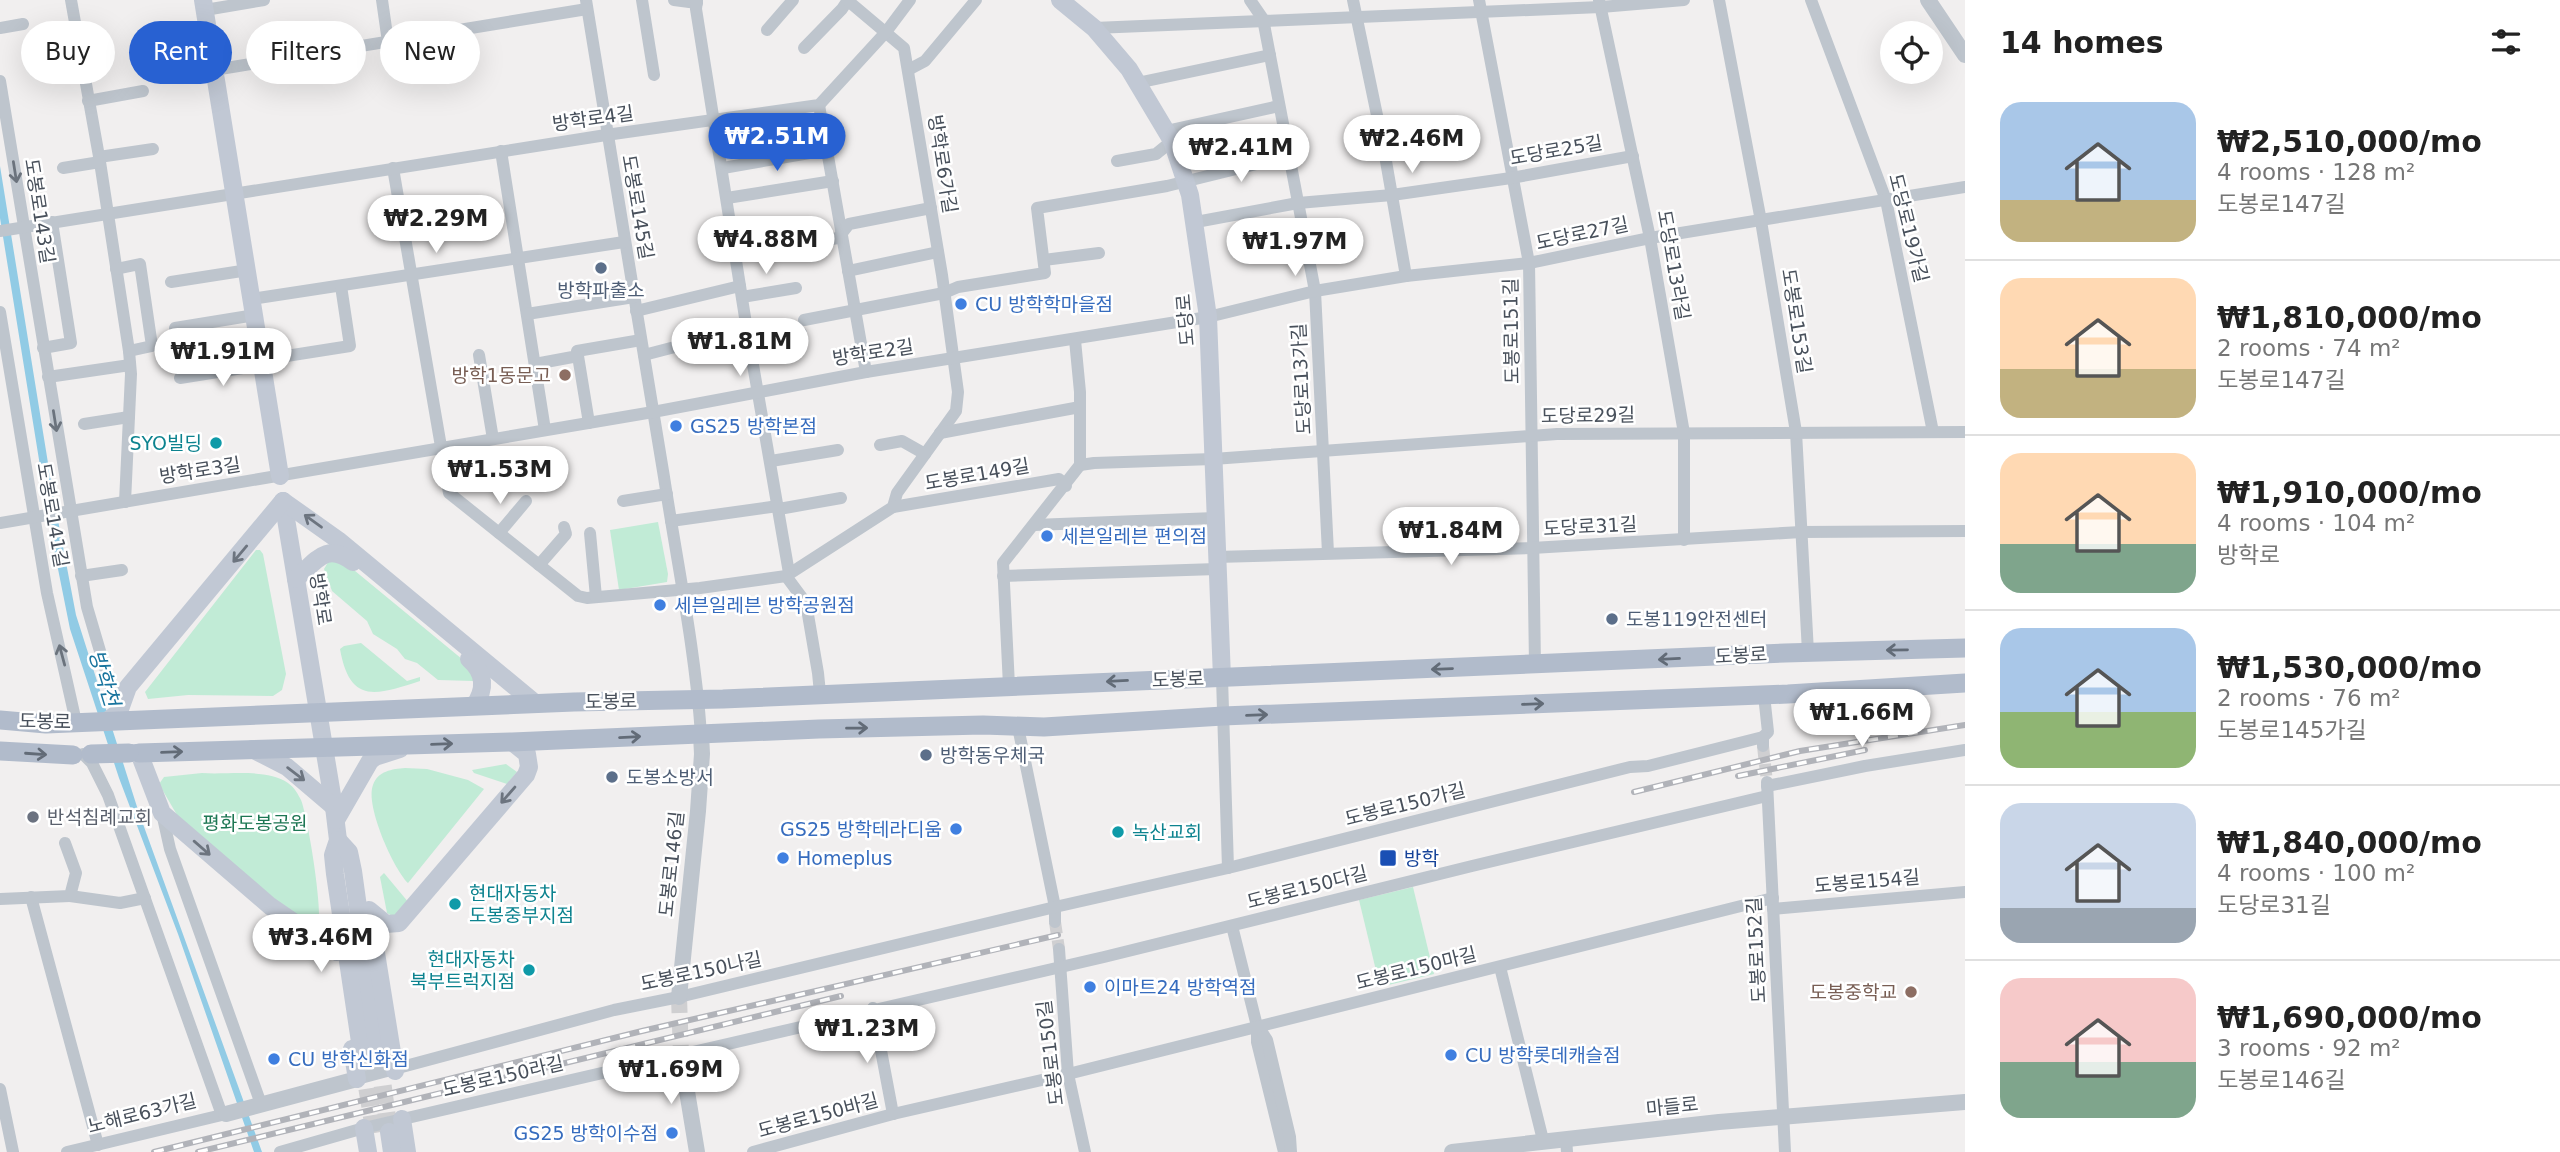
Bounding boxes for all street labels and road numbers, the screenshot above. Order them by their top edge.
street label: 방학로4길 [551,101,635,135]
street label: 방학로6가길 [924,113,962,215]
street label: 도당로25길 [1508,131,1604,169]
street label: 도봉로145길 [618,153,658,261]
street label: 도봉로143길 [21,157,59,265]
street label: 도당로19가길 [1885,171,1933,285]
street label: 도당로13라길 [1653,208,1695,322]
street label: 도당로27길 [1534,212,1630,254]
street label: 도봉로153길 [1778,267,1816,375]
street label: 도봉로151길 [1499,278,1523,384]
street label: 도당로 [1172,293,1198,347]
street label: 도당로13가길 [1287,323,1315,435]
street label: 방학로2길 [831,335,915,369]
street label: 도당로29길 [1541,403,1635,427]
street label: 방학로3길 [158,453,242,487]
street label: 도봉로149길 [923,454,1031,494]
street label: 도봉로141길 [33,461,73,569]
street label: 도당로31길 [1542,513,1638,539]
street label: 방학로 [306,571,336,627]
street label: 도봉로 [1714,643,1768,667]
street label: 도봉로 [1151,667,1205,691]
street label: 도봉로 [585,690,637,712]
street label: 도봉로 [19,710,71,732]
street label: 도봉로150가길 [1342,778,1468,830]
street label: 도봉로146길 [655,810,687,918]
street label: 도봉로150다길 [1244,861,1370,913]
street label: 도봉로154길 [1813,865,1921,897]
street label: 도봉로152길 [1742,896,1770,1004]
street label: 도봉로150마길 [1353,942,1479,994]
street label: 도봉로150나길 [638,947,764,995]
street label: 도봉로150길 [1033,999,1067,1107]
street label: 도봉로150라길 [440,1051,566,1101]
street label: 도봉로150바길 [755,1088,881,1142]
street label: 노해로63가길 [85,1089,199,1137]
street label: 마들로 [1645,1092,1699,1120]

